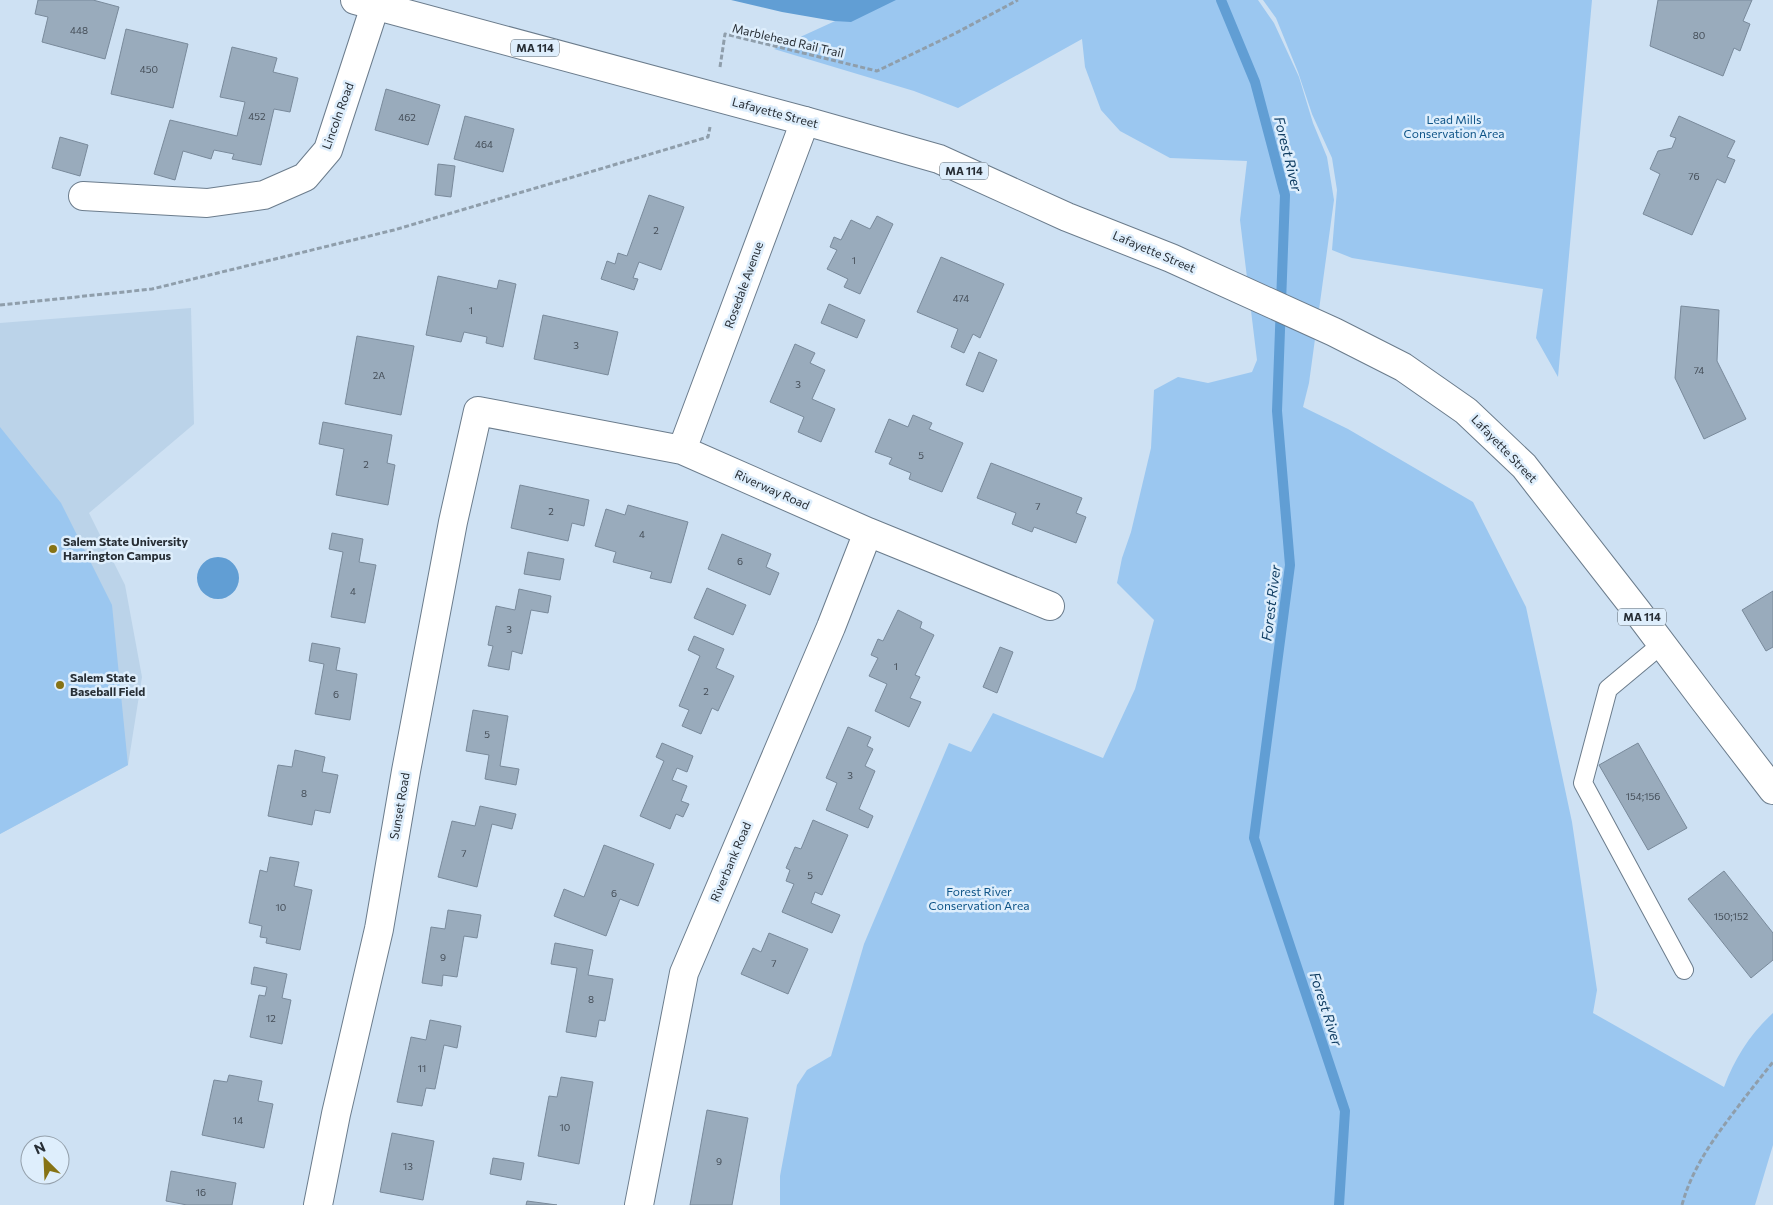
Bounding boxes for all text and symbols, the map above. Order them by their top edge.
street label: Marblehead Rail Trail [731,20,845,60]
house number: 448 [70,24,88,36]
house number: 80 [1693,29,1705,41]
road number: MA 114 [511,40,559,56]
house number: 450 [140,63,158,75]
street label: Lincoln Road [318,80,356,151]
street label: Lafayette Street [731,94,820,130]
house number: 452 [248,110,266,122]
house number: 462 [398,111,416,123]
park label: Lead Mills Conservation Area [1404,112,1504,140]
water label: Forest River [1271,115,1306,193]
house number: 464 [475,138,493,150]
road number: MA 114 [940,162,988,180]
house number: 76 [1688,170,1700,182]
house number: 2 [653,224,659,236]
street label: Lafayette Street [1111,227,1198,275]
street label: Rosedale Avenue [721,239,765,330]
house number: 1 [852,254,856,266]
house number: 474 [953,292,969,304]
house number: 1 [469,304,473,316]
house number: 3 [573,339,579,351]
house number: 74 [1694,364,1704,376]
house number: 2A [373,369,385,381]
house number: 3 [795,378,801,390]
street label: Lafayette Street [1469,412,1541,485]
house number: 5 [918,449,924,461]
house number: 2 [363,458,369,470]
street label: Riverway Road [733,466,812,512]
house number: 7 [1035,500,1041,512]
house number: 2 [548,505,554,517]
house number: 4 [639,528,645,540]
place label: Salem State University Harrington Campus [63,534,188,562]
marker: Salem State University Harrington Campus [47,543,59,555]
house number: 6 [737,555,743,567]
water label: Forest River [1257,563,1284,642]
house number: 4 [350,585,356,597]
road number: MA 114 [1618,608,1666,626]
house number: 3 [506,623,512,635]
house number: 1 [894,660,898,672]
place label: Salem State Baseball Field [70,670,145,698]
marker: Salem State Baseball Field [54,679,66,691]
house number: 2 [703,685,709,697]
house number: 6 [333,688,339,700]
house number: 5 [484,728,490,740]
house number: 3 [847,769,853,781]
street label: Sunset Road [386,771,412,840]
house number: 8 [301,787,307,799]
house number: 154;156 [1626,790,1660,802]
street label: Riverbank Road [707,820,753,904]
house number: 7 [461,847,467,859]
house number: 5 [807,869,813,881]
park label: Forest River Conservation Area [929,884,1029,912]
house number: 6 [611,887,617,899]
house number: 10 [276,901,286,913]
house number: 150;152 [1714,910,1749,922]
house number: 9 [440,951,446,963]
house number: 7 [771,957,777,969]
water label: Forest River [1307,970,1347,1048]
house number: 8 [588,993,594,1005]
house number: 12 [266,1012,276,1024]
house number: 11 [418,1062,426,1074]
house number: 14 [233,1114,243,1126]
house number: 10 [560,1121,570,1133]
north arrow [20,1135,70,1185]
text: N [31,1138,48,1158]
house number: 9 [716,1155,722,1167]
house number: 13 [403,1160,413,1172]
house number: 16 [196,1186,206,1198]

